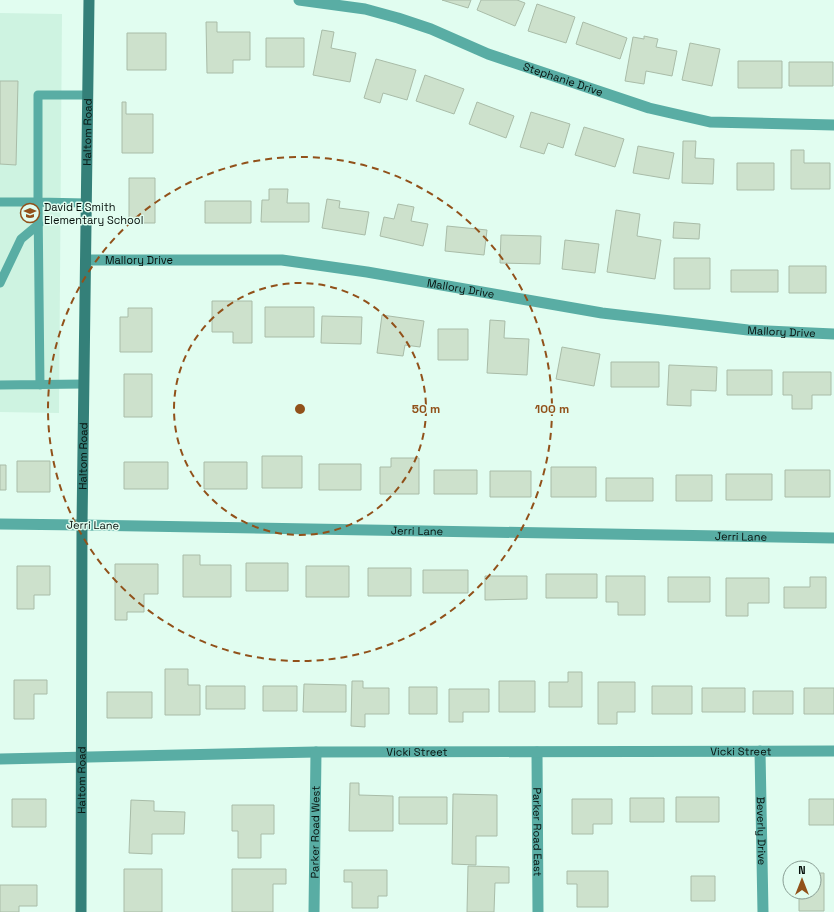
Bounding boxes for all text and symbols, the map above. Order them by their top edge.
street label: Stephanie Drive [521,59,605,99]
street label: Haltom Road [80,98,95,166]
place label: David E Smith Elementary School [44,200,143,227]
school or university icon: David E Smith Elementary School [19,202,41,224]
street label: Mallory Drive [105,253,173,267]
street label: Mallory Drive [426,276,496,301]
street label: Mallory Drive [747,323,816,340]
text: 50 m [412,401,440,417]
text: 100 m [535,401,569,417]
centre of rings [293,402,307,416]
street label: Haltom Road [75,422,90,490]
street label: Jerri Lane [67,518,119,532]
street label: Jerri Lane [391,523,443,538]
street label: Jerri Lane [715,529,767,544]
street label: Vicki Street [710,744,772,758]
street label: Vicki Street [386,745,448,759]
street label: Haltom Road [74,746,88,814]
street label: Parker Road West [307,786,323,878]
street label: Parker Road East [530,787,545,877]
street label: Beverly Drive [754,797,769,865]
north arrow [782,860,822,900]
text: N [798,863,806,877]

